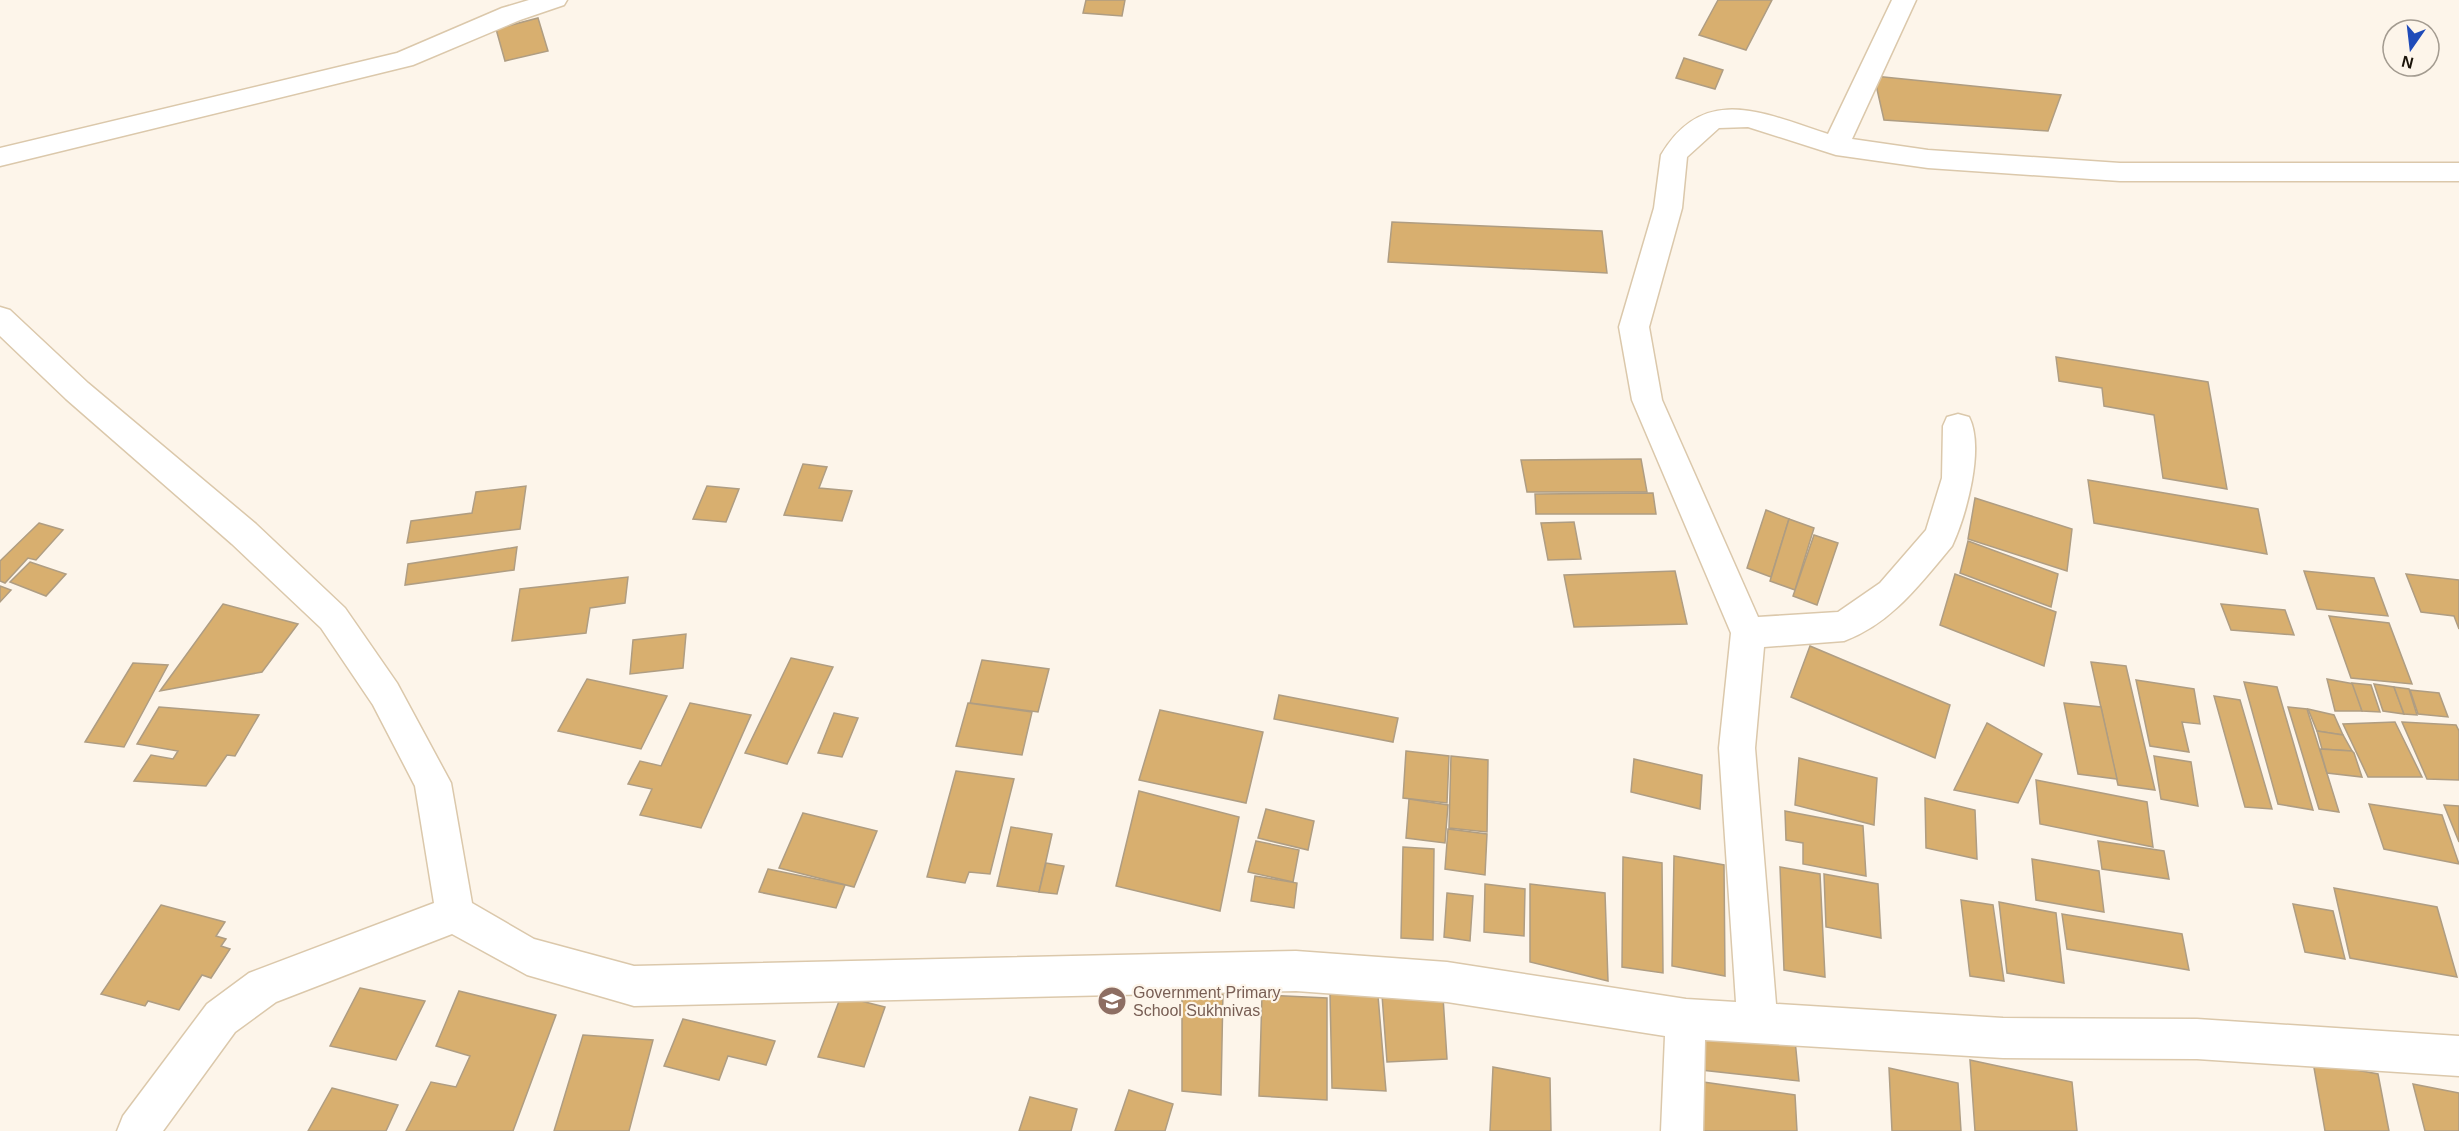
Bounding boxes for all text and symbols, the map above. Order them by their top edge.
north arrow [2381,18,2441,78]
text: N [2400,52,2415,72]
place label: Government Primary School Sukhnivas [1133,984,1281,1019]
school or university icon: Government Primary School Sukhnivas [1096,985,1128,1017]

